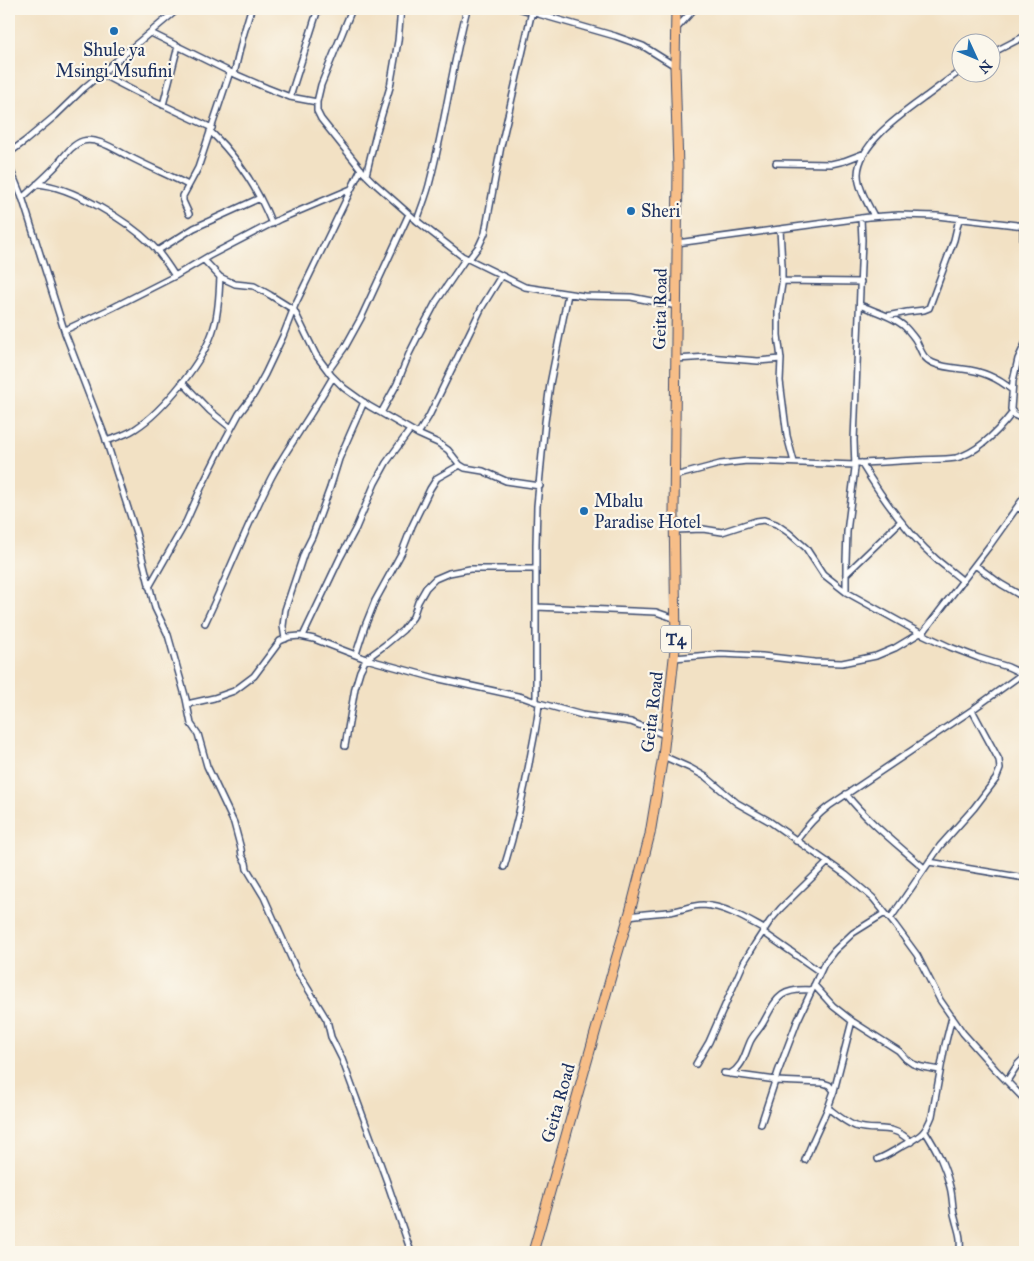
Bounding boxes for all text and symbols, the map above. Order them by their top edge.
marker: Shule ya Msingi Msufini [108,25,120,37]
north arrow [952,32,1002,82]
place label: Shule ya Msingi Msufini [56,39,172,83]
text: N [975,57,995,77]
place label: Sheri [641,200,681,222]
marker: Sheri [625,205,637,217]
street label: Geita Road [648,268,672,350]
place label: Mbalu Paradise Hotel [594,490,701,533]
marker: Mbalu Paradise Hotel [578,505,590,517]
road number: T4 [661,626,691,652]
street label: Geita Road [636,670,668,754]
street label: Geita Road [536,1061,580,1145]

